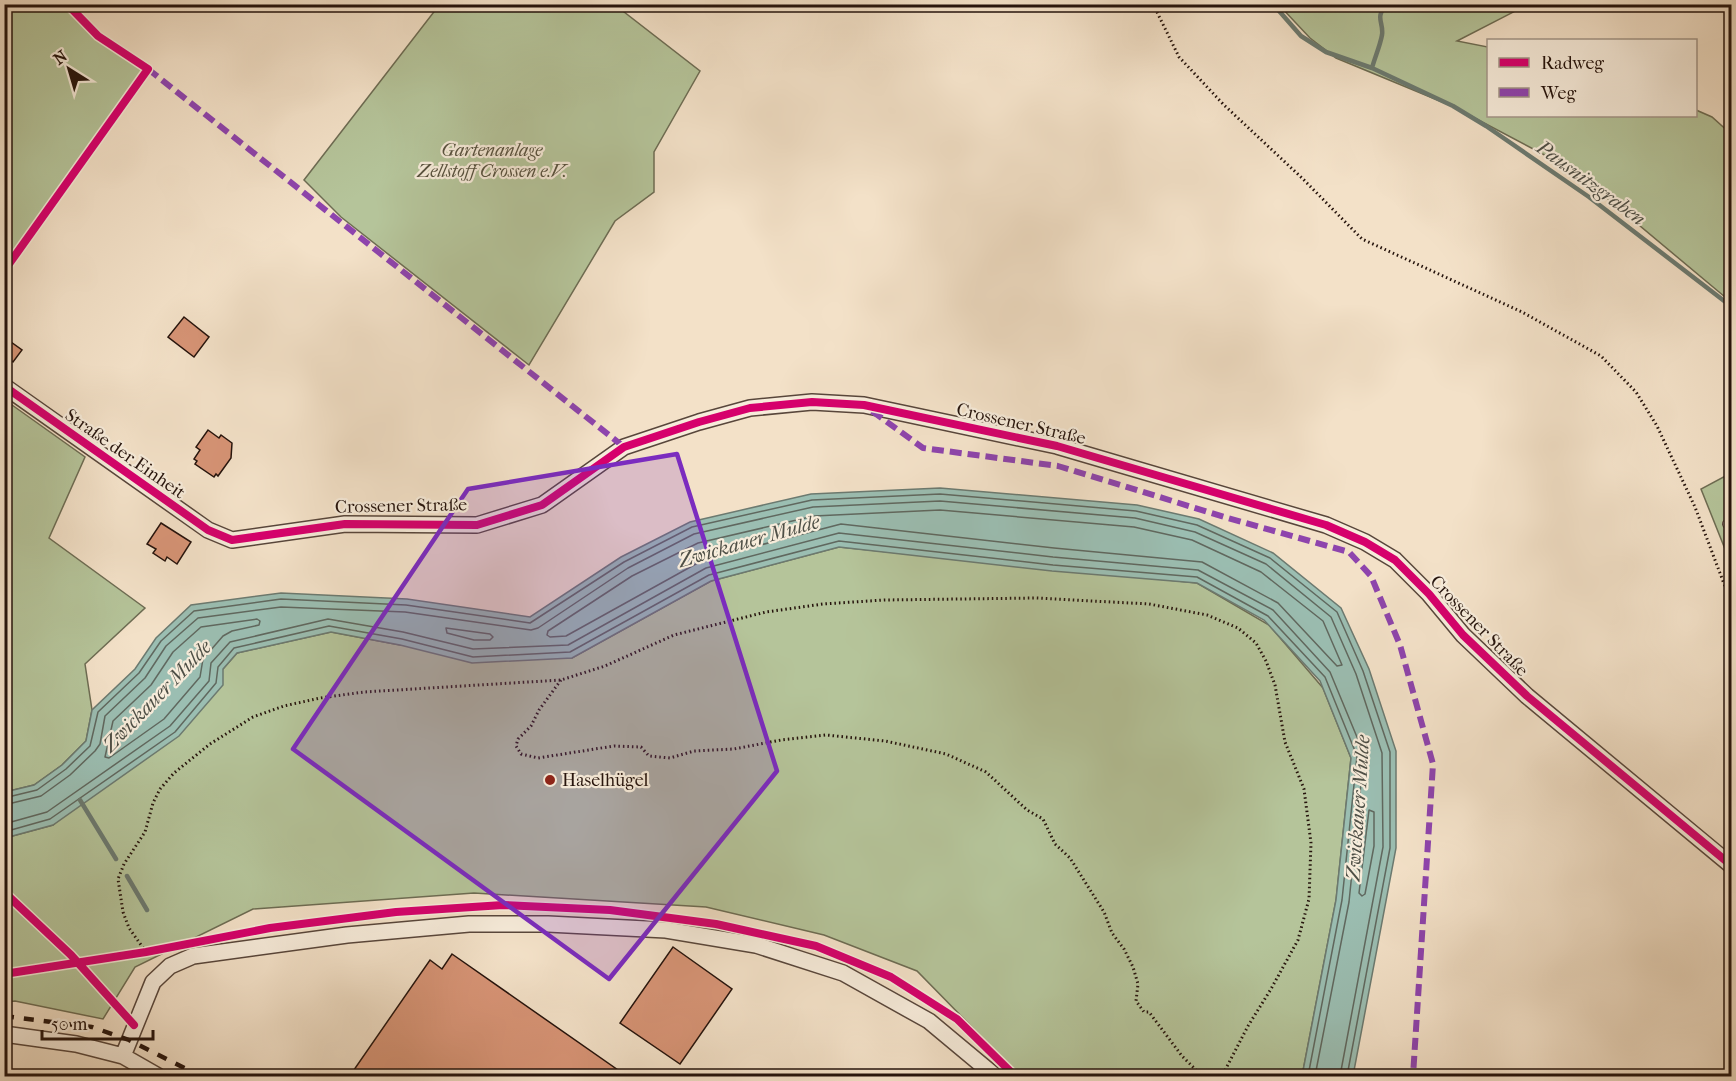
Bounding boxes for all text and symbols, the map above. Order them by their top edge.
north arrow [39,39,99,99]
legend [1487,39,1697,117]
text: N [50,46,72,69]
text: Radweg [1541,53,1604,74]
text: Weg [1540,83,1576,104]
water label: Pausnitzgraben [1531,135,1650,230]
park label: Gartenanlage Zellstoff Crossen e.V. [416,140,569,182]
street label: Crossener Straße [954,399,1088,449]
street label: Straße der Einheit [61,405,190,504]
street label: Crossener Straße [335,494,467,518]
water label: Zwickauer Mulde [674,510,823,573]
street label: Crossener Straße [1426,571,1533,681]
water label: Zwickauer Mulde [97,635,217,758]
water label: Zwickauer Mulde [1341,734,1375,884]
place label: Haselhügel [562,770,649,791]
marker: Haselhügel [543,773,557,787]
scale bar [42,1003,153,1041]
text: 50 m [51,1014,88,1035]

